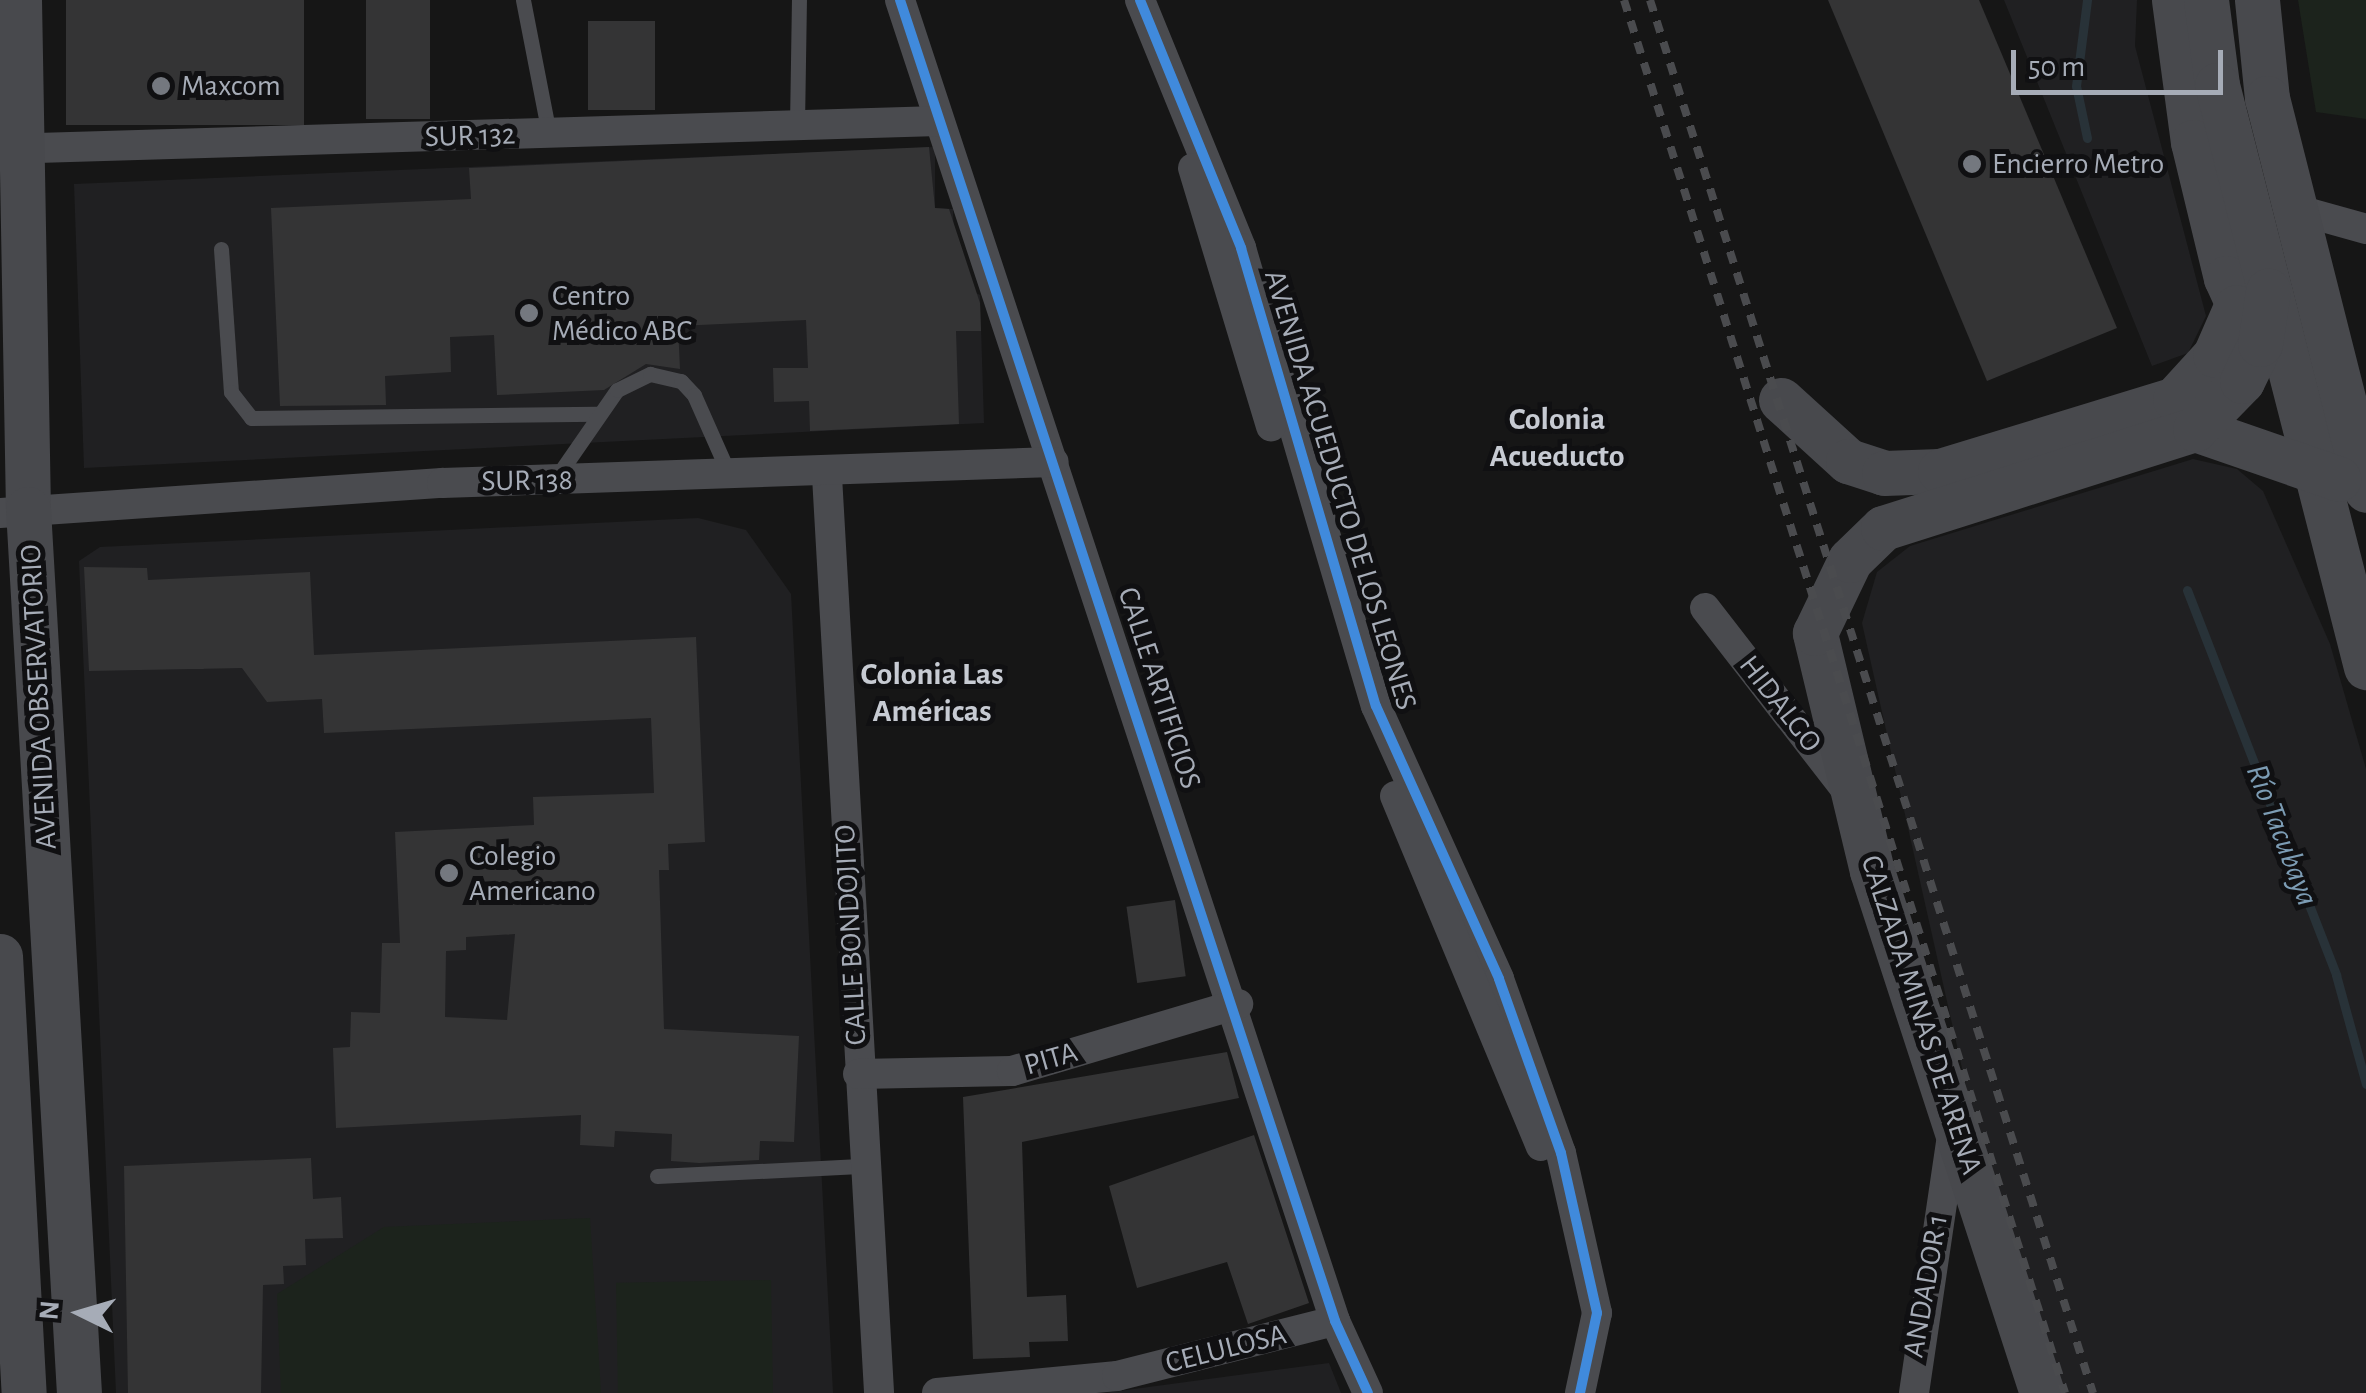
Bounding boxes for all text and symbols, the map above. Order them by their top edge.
scale bar [2016,30,2228,92]
text: 50 m [2028,52,2085,82]
place label: Maxcom [181,68,281,104]
marker: Maxcom [150,75,172,97]
street label: SUR 132 [424,116,516,156]
place label: Encierro Metro [1992,146,2164,182]
marker: Encierro Metro [1961,153,1983,175]
street label: AVENIDA ACUEDUCTO DE LOS LEONES [1256,266,1424,714]
place label: Centro Médico ABC [552,278,692,348]
marker: Centro Médico ABC [516,300,542,326]
district label: Colonia Acueducto [1489,401,1625,476]
street label: SUR 138 [481,462,573,500]
street label: AVENIDA OBSERVATORIO [13,544,65,850]
street label: CALLE ARTIFICIOS [1109,583,1209,793]
street label: HIDALGO [1731,648,1829,760]
district label: Colonia Las Américas [861,656,1003,731]
water label: Río Tacubaya [2237,759,2327,911]
street label: CALLE BONDOJITO [827,824,875,1046]
place label: Colegio Americano [469,838,596,908]
street label: CALZADA MINAS DE ARENA [1852,851,1990,1179]
marker: Colegio Americano [438,862,460,884]
street label: PITA [1020,1034,1082,1084]
street label: ANDADOR 1 [1896,1212,1956,1360]
north arrow [30,1263,130,1363]
text: N [35,1299,65,1321]
street label: CELULOSA [1162,1317,1290,1381]

